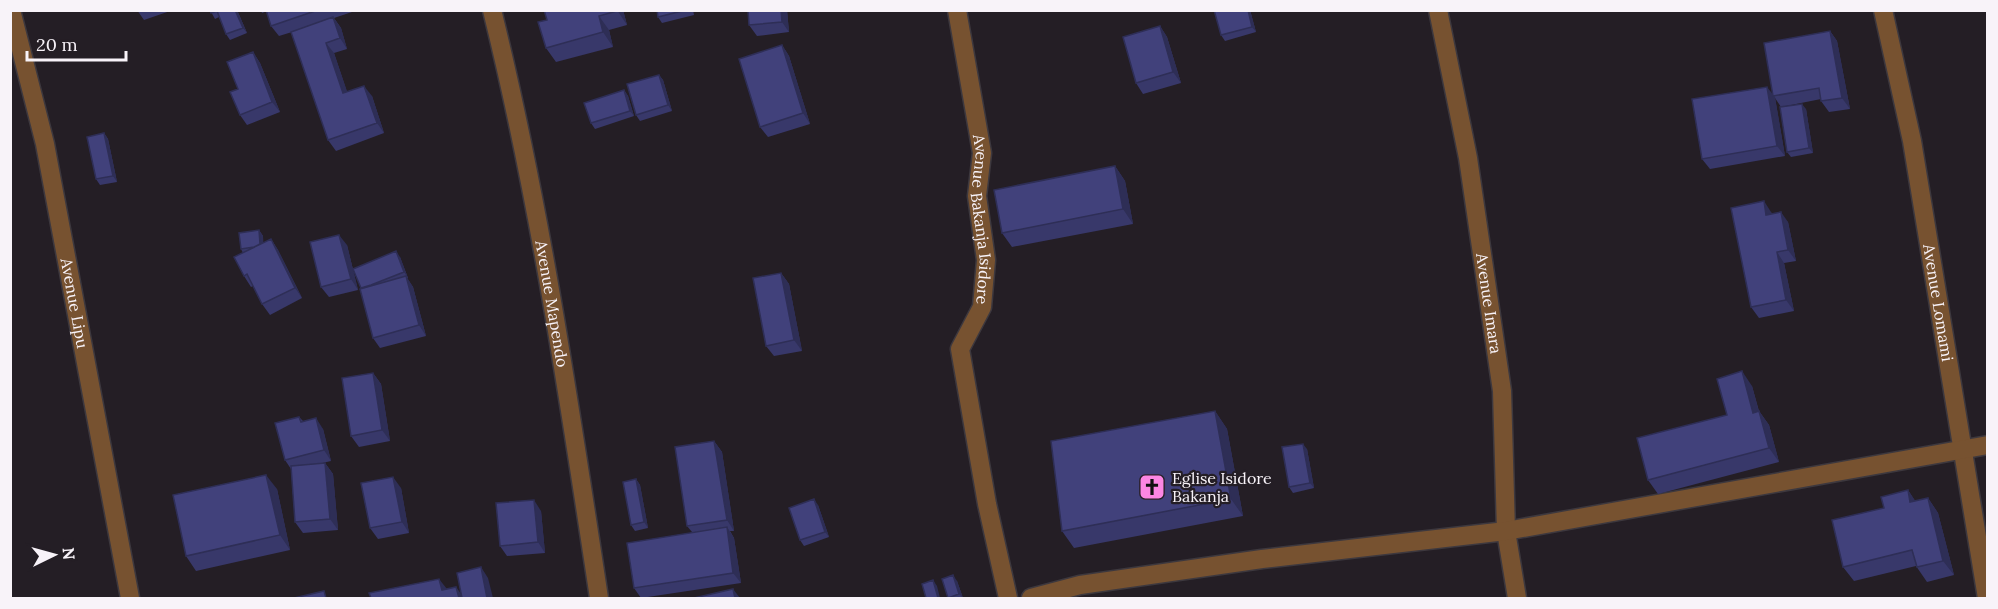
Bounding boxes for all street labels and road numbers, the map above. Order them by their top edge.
street label: Avenue Bakanja Isidore [967,132,996,306]
street label: Avenue Mapendo [531,238,573,369]
street label: Avenue Lomami [1919,242,1958,363]
street label: Avenue Imara [1472,251,1506,355]
street label: Avenue Lipu [56,255,93,350]

